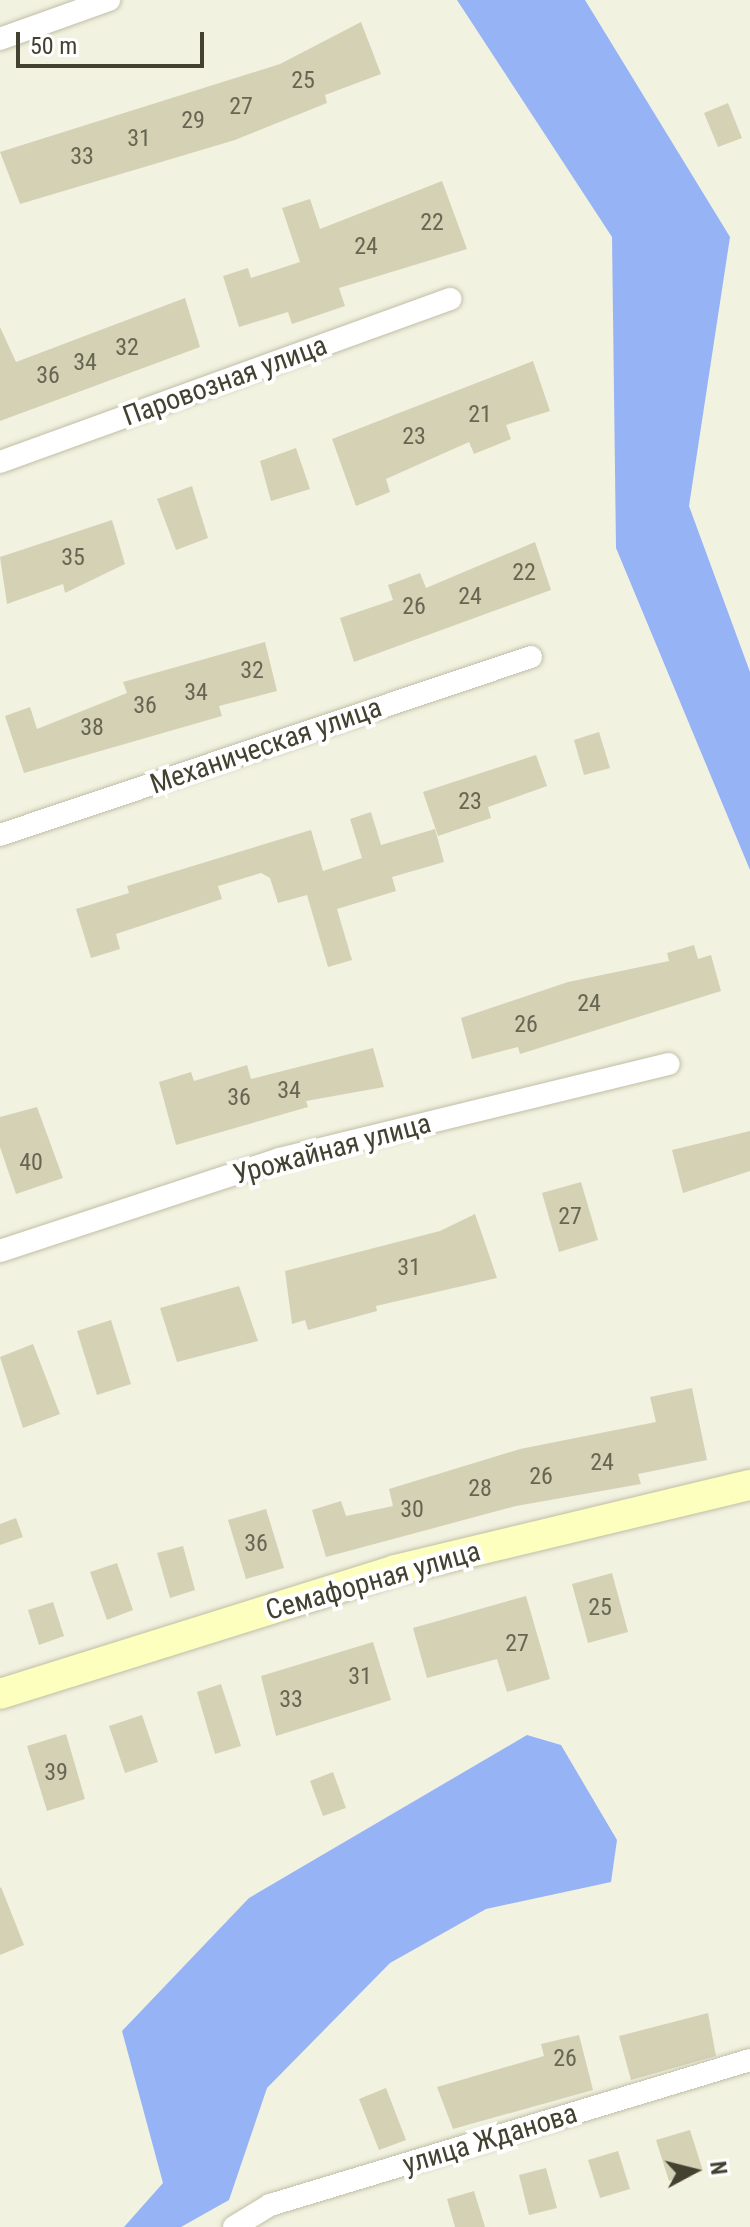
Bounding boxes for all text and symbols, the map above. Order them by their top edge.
scale bar [20,16,208,66]
text: 50 m [30,32,77,60]
house number: 25 [291,67,315,95]
house number: 27 [229,93,253,121]
house number: 29 [181,107,205,135]
house number: 31 [127,125,151,153]
house number: 33 [70,143,94,171]
house number: 22 [420,209,444,237]
house number: 24 [354,233,378,261]
street label: Паровозная улица [118,329,332,433]
house number: 32 [115,334,139,362]
house number: 34 [73,349,97,377]
house number: 36 [36,362,60,390]
house number: 21 [468,401,492,429]
house number: 23 [402,423,426,451]
house number: 35 [61,544,85,572]
house number: 22 [512,559,536,587]
house number: 24 [458,583,482,611]
house number: 26 [402,593,426,621]
house number: 32 [240,657,264,685]
house number: 34 [184,679,208,707]
street label: Механическая улица [146,691,386,801]
house number: 36 [133,692,157,720]
house number: 38 [80,714,104,742]
house number: 23 [458,788,482,816]
house number: 24 [577,990,601,1018]
house number: 26 [514,1011,538,1039]
house number: 34 [277,1077,301,1105]
house number: 36 [227,1084,251,1112]
street label: Урожайная улица [230,1106,434,1192]
house number: 40 [19,1149,43,1177]
house number: 27 [558,1203,582,1231]
house number: 31 [397,1254,421,1282]
house number: 24 [590,1449,614,1477]
house number: 26 [529,1463,553,1491]
house number: 28 [468,1475,492,1503]
house number: 30 [400,1496,424,1524]
house number: 36 [244,1530,268,1558]
street label: Семафорная улица [262,1534,484,1628]
house number: 25 [588,1594,612,1622]
house number: 27 [505,1630,529,1658]
house number: 31 [348,1663,372,1691]
house number: 33 [279,1686,303,1714]
house number: 39 [44,1759,68,1787]
house number: 26 [553,2045,577,2073]
street label: улица Жданова [399,2097,581,2181]
north arrow [654,2131,734,2211]
text: N [705,2160,732,2176]

